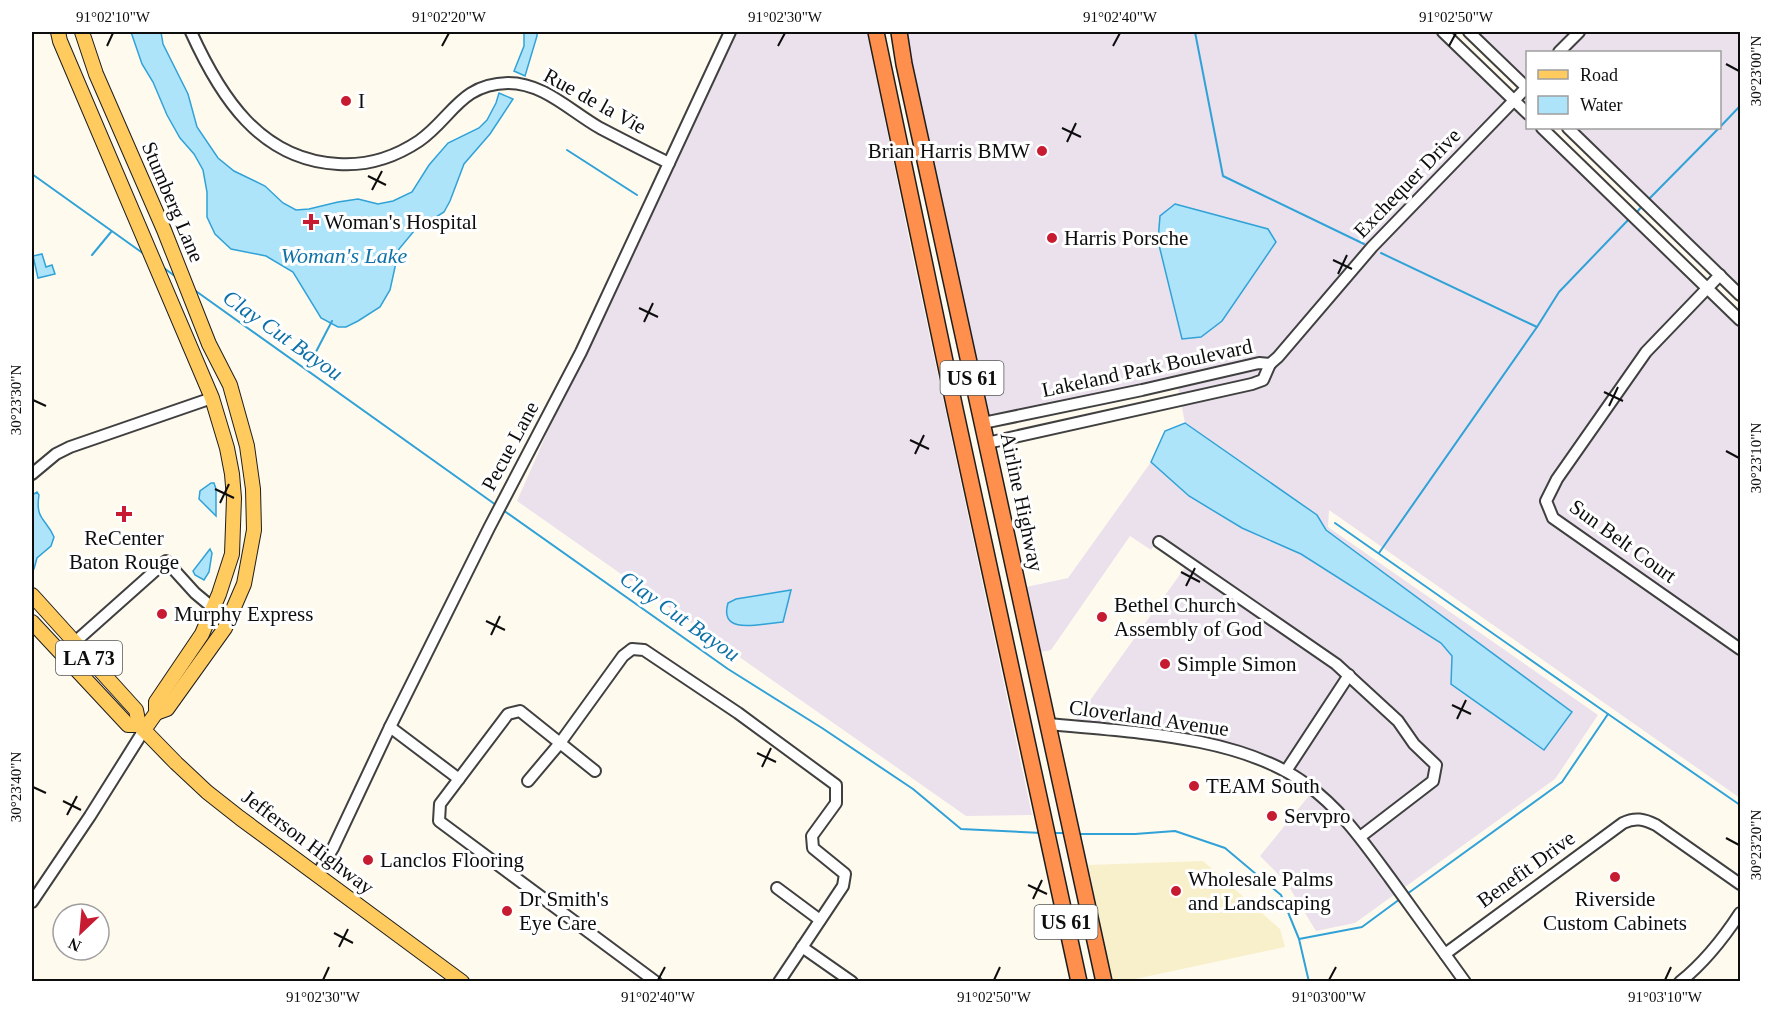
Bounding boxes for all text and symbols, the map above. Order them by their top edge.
text: 91°02'10"W [76,9,151,25]
text: 91°02'20"W [412,9,487,25]
text: 91°02'30"W [748,9,823,25]
text: 91°02'40"W [1083,9,1158,25]
text: 91°02'50"W [1419,9,1494,25]
text: 30°23'00"N [1748,36,1764,106]
legend [1526,51,1721,129]
street label: Rue de la Vie [540,63,650,139]
text: Road [1580,65,1618,85]
place label: I [358,89,365,113]
marker: I [339,94,353,108]
text: Water [1580,95,1623,115]
street label: Exchequer Drive [1349,123,1465,243]
street label: Stumberg Lane [137,138,209,266]
place label: Brian Harris BMW [868,139,1030,163]
marker: Brian Harris BMW [1035,144,1049,158]
place label: Woman's Hospital [324,210,477,234]
marker: Woman's Hospital [302,213,320,231]
place label: Harris Porsche [1064,226,1188,250]
marker: Harris Porsche [1045,231,1059,245]
water label: Woman's Lake [281,243,408,268]
water label: Clay Cut Bayou [218,284,348,386]
street label: Lakeland Park Boulevard [1040,334,1255,402]
road number: US 61 [940,361,1004,395]
text: 30°23'30"N [8,365,24,435]
street label: Pecue Lane [477,397,543,495]
text: 30°23'10"N [1748,423,1764,493]
street label: Airline Highway [996,430,1049,574]
street label: Sun Belt Court [1565,494,1681,588]
marker: ReCenter Baton Rouge [115,505,133,523]
place label: ReCenter Baton Rouge [69,526,179,574]
water label: Clay Cut Bayou [615,565,745,667]
place label: Bethel Church Assembly of God [1114,593,1263,641]
place label: Murphy Express [174,602,313,626]
marker: Murphy Express [155,607,169,621]
marker: Bethel Church Assembly of God [1095,610,1109,624]
road number: LA 73 [56,641,122,675]
place label: Simple Simon [1177,652,1297,676]
marker: Simple Simon [1158,657,1172,671]
street label: Cloverland Avenue [1068,695,1230,741]
text: 30°23'40"N [8,752,24,822]
place label: TEAM South [1206,774,1320,798]
marker: TEAM South [1187,779,1201,793]
street label: Jefferson Highway [237,785,379,900]
place label: Servpro [1284,804,1351,828]
marker: Servpro [1265,809,1279,823]
text: 30°23'20"N [1748,810,1764,880]
street label: Benefit Drive [1472,826,1580,912]
place label: Lanclos Flooring [380,848,525,872]
marker: Lanclos Flooring [361,853,375,867]
place label: Wholesale Palms and Landscaping [1188,867,1333,915]
marker: Riverside Custom Cabinets [1608,870,1622,884]
marker: Wholesale Palms and Landscaping [1169,884,1183,898]
place label: Dr Smith's Eye Care [519,887,609,935]
place label: Riverside Custom Cabinets [1543,887,1687,935]
north arrow [51,902,111,962]
marker: Dr Smith's Eye Care [500,904,514,918]
road number: US 61 [1034,905,1098,939]
text: N [65,935,84,955]
text: 91°02'30"W [286,989,361,1005]
text: 91°02'40"W [621,989,696,1005]
text: 91°02'50"W [957,989,1032,1005]
text: 91°03'00"W [1292,989,1367,1005]
text: 91°03'10"W [1628,989,1703,1005]

